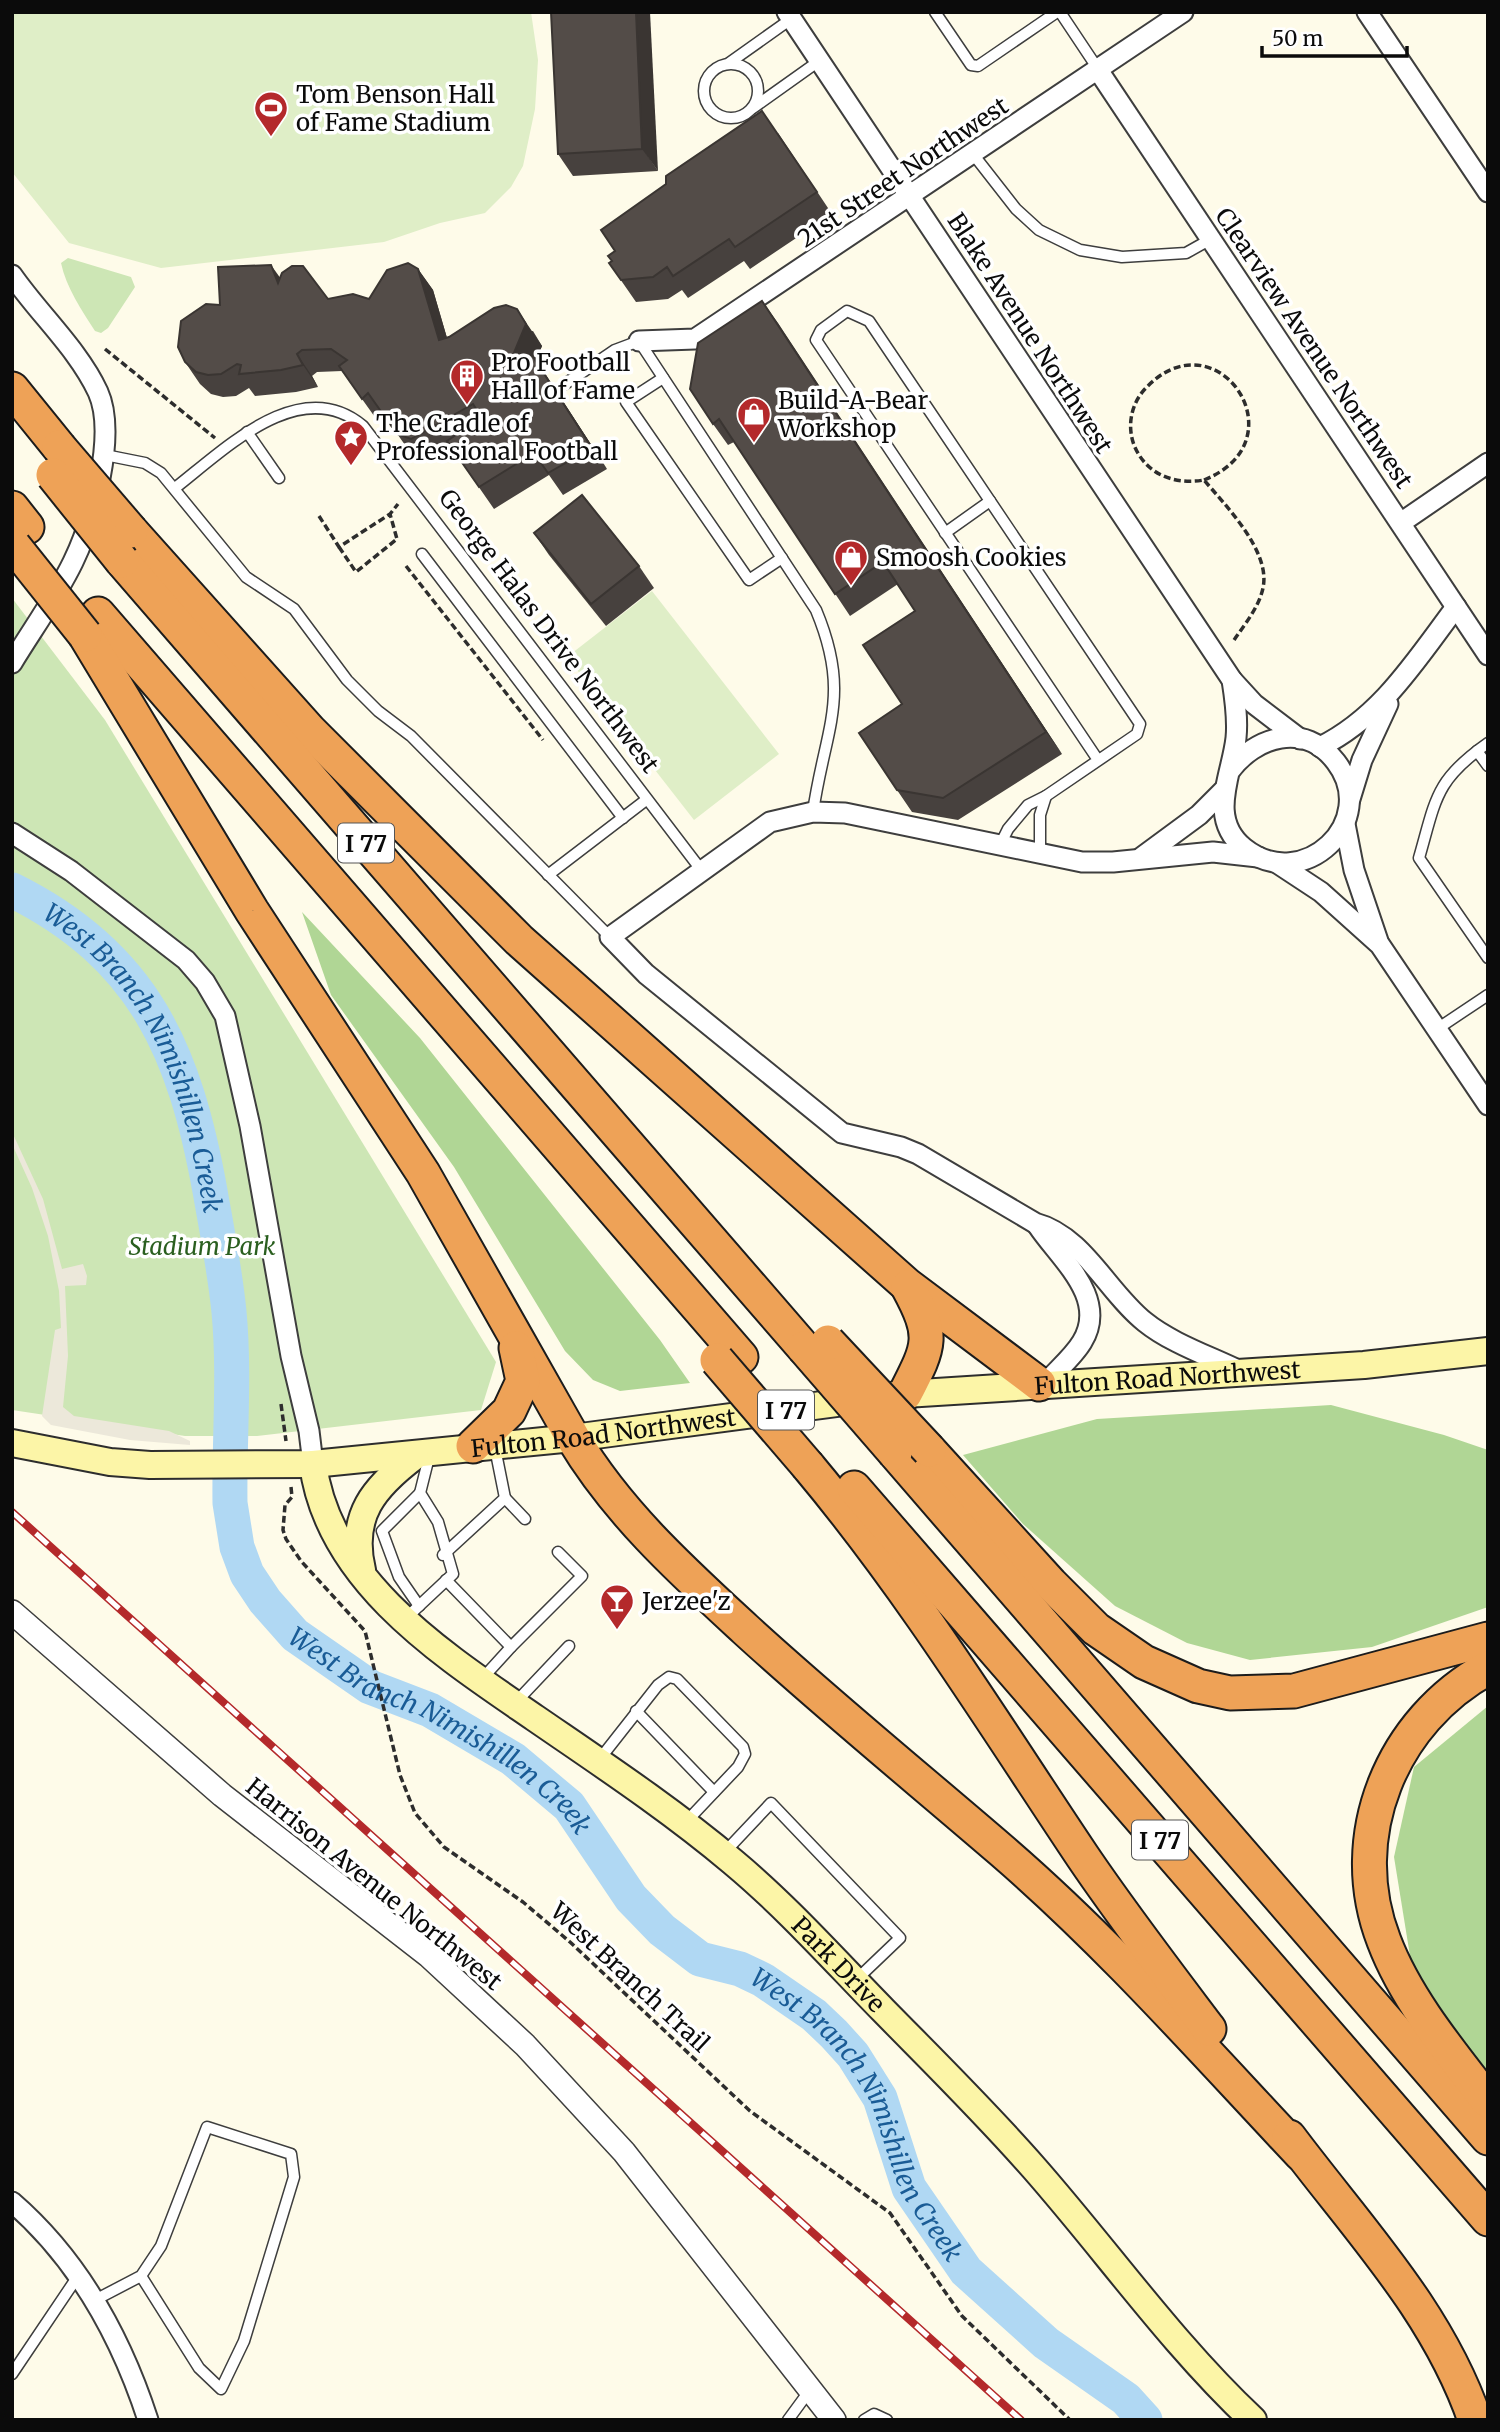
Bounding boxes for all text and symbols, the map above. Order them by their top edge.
scale bar [1262,14,1407,58]
text: 50 m [1272,25,1323,52]
place label: Tom Benson Hall of Fame Stadium [296,79,495,138]
sports icon: Tom Benson Hall of Fame Stadium [252,89,290,138]
street label: 21st Street Northwest [792,90,1015,254]
street label: Clearview Avenue Northwest [1208,202,1420,495]
street label: Blake Avenue Northwest [941,207,1120,460]
place label: Pro Football Hall of Fame [491,347,635,406]
building icon: Pro Football Hall of Fame [448,357,486,406]
place label: Build-A-Bear Workshop [777,385,928,444]
shop icon: Build-A-Bear Workshop [735,395,773,444]
place label: The Cradle of Professional Football [376,408,618,467]
place icon: The Cradle of Professional Football [332,418,370,467]
street label: George Halas Drive Northwest [432,483,666,780]
shop icon: Smoosh Cookies [832,538,870,587]
place label: Smoosh Cookies [876,542,1067,573]
road number: I 77 [338,824,394,862]
water label: West Branch Nimishillen Creek [38,895,230,1215]
park label: Stadium Park [128,1231,276,1262]
street label: Fulton Road Northwest [1033,1354,1302,1401]
road number: I 77 [758,1390,814,1429]
street label: Fulton Road Northwest [469,1401,738,1464]
bar icon: Jerzee'z [598,1582,636,1631]
place label: Jerzee'z [641,1586,730,1617]
water label: West Branch Nimishillen Creek [282,1619,599,1840]
street label: Harrison Avenue Northwest [240,1771,509,1997]
road number: I 77 [1132,1820,1188,1859]
street label: West Branch Trail [543,1895,716,2059]
street label: Park Drive [785,1910,892,2019]
water label: West Branch Nimishillen Creek [745,1960,970,2267]

